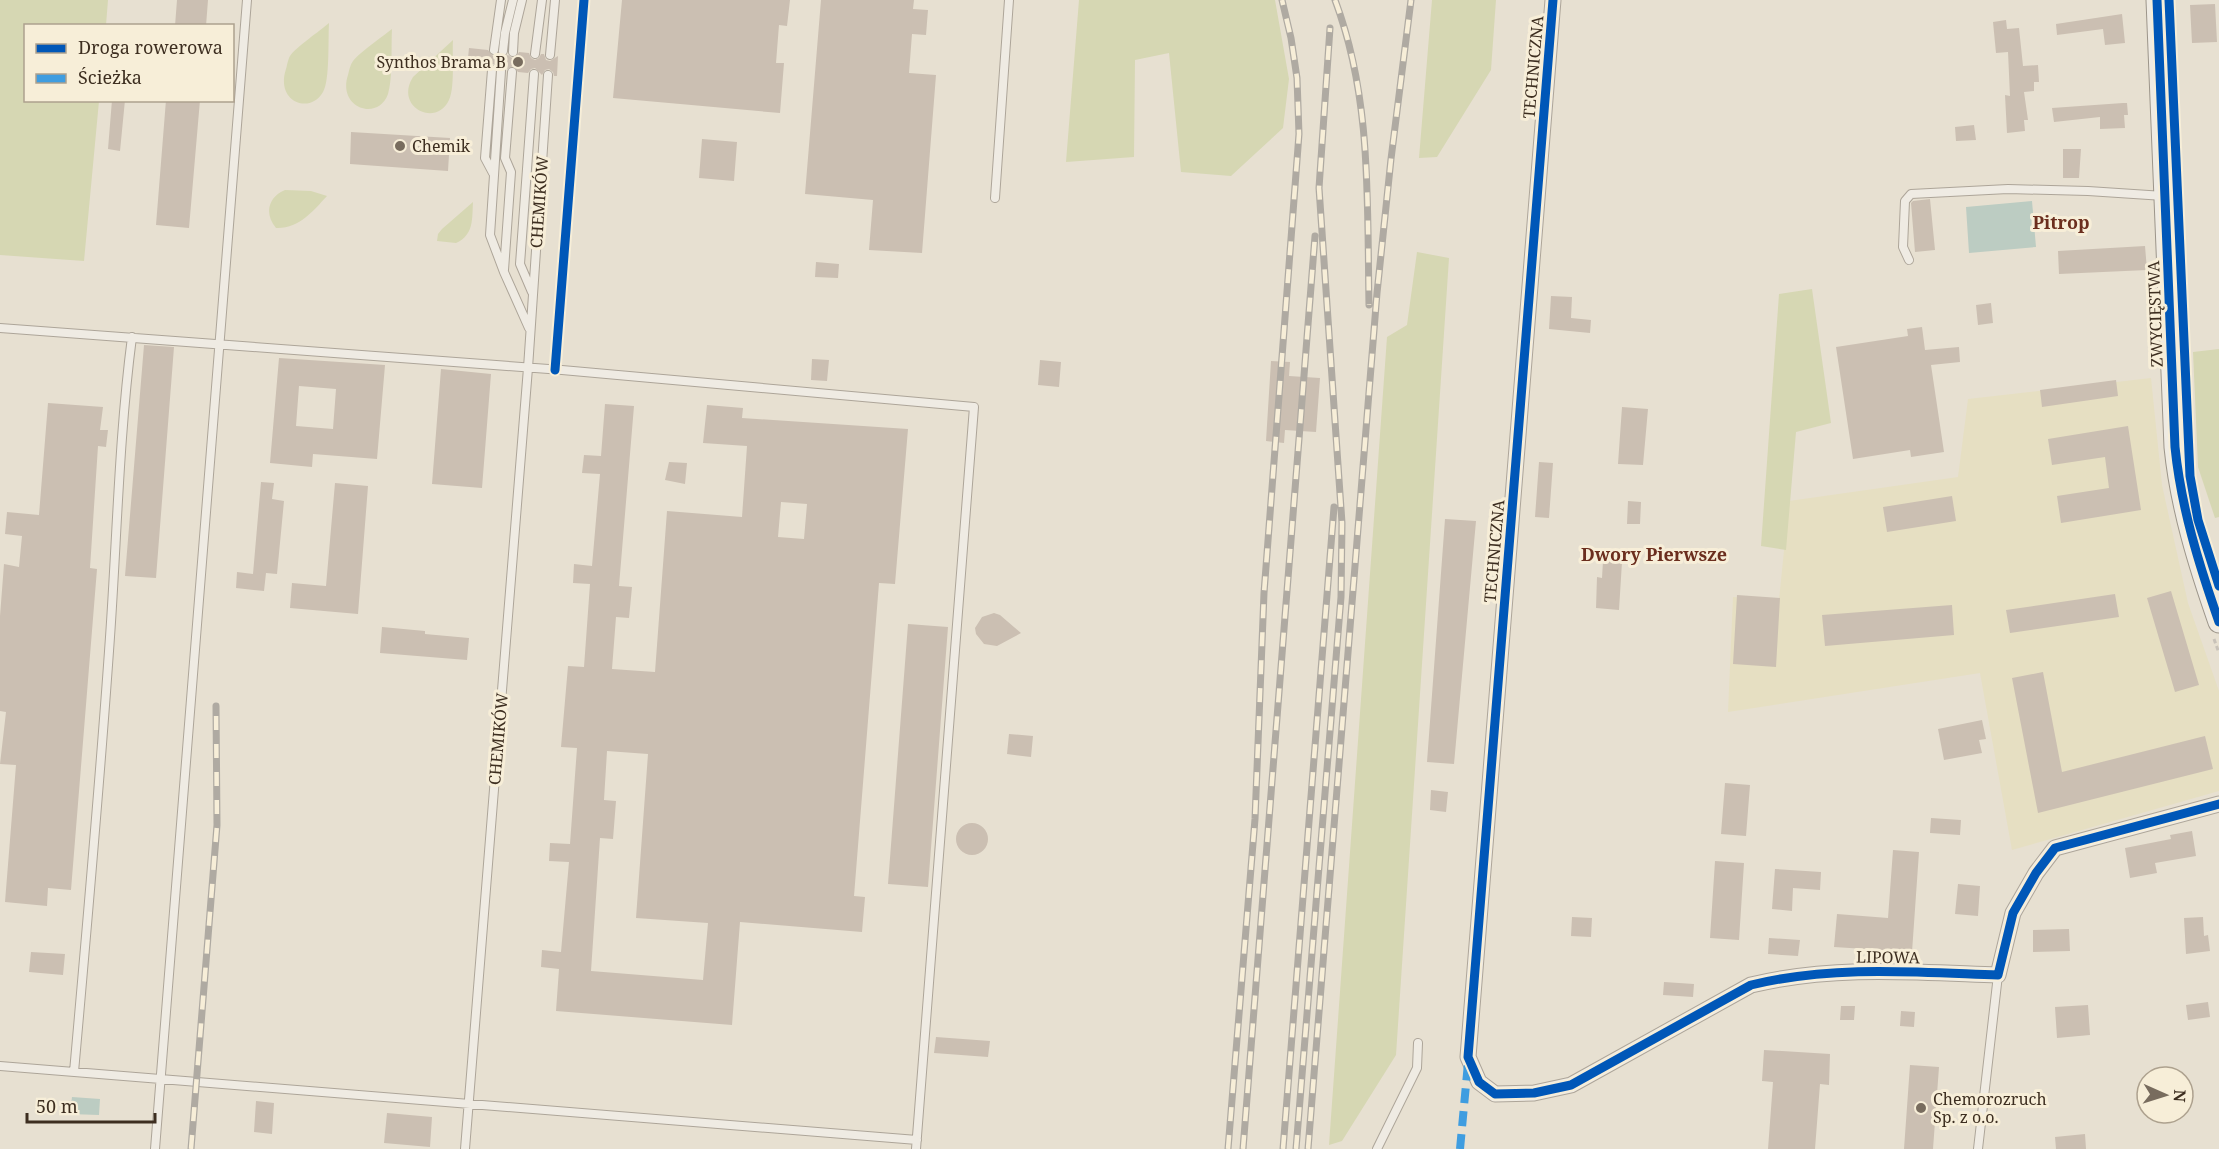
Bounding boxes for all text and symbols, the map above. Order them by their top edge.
street label: TECHNICZNA [1518,14,1549,119]
legend [24,24,234,102]
text: Droga rowerowa [78,35,223,59]
place label: Synthos Brama B [376,51,506,73]
marker: Synthos Brama B [511,55,525,69]
text: Ścieżka [78,65,142,89]
place label: Chemik [412,135,471,157]
marker: Chemik [393,139,407,153]
street label: CHEMIKÓW [525,155,553,249]
district label: Pitrop [2032,210,2090,234]
street label: ZWYCIĘSTWA [2142,260,2168,368]
street label: TECHNICZNA [1479,498,1510,603]
district label: Dwory Pierwsze [1581,542,1727,566]
street label: CHEMIKÓW [483,692,513,786]
street label: LIPOWA [1856,945,1921,969]
north arrow [2135,1065,2195,1125]
scale bar [27,1086,154,1124]
place label: Chemorozruch Sp. z o.o. [1933,1088,2047,1128]
text: N [2169,1089,2191,1103]
text: 50 m [36,1094,78,1118]
marker: Chemorozruch Sp. z o.o. [1914,1101,1928,1115]

